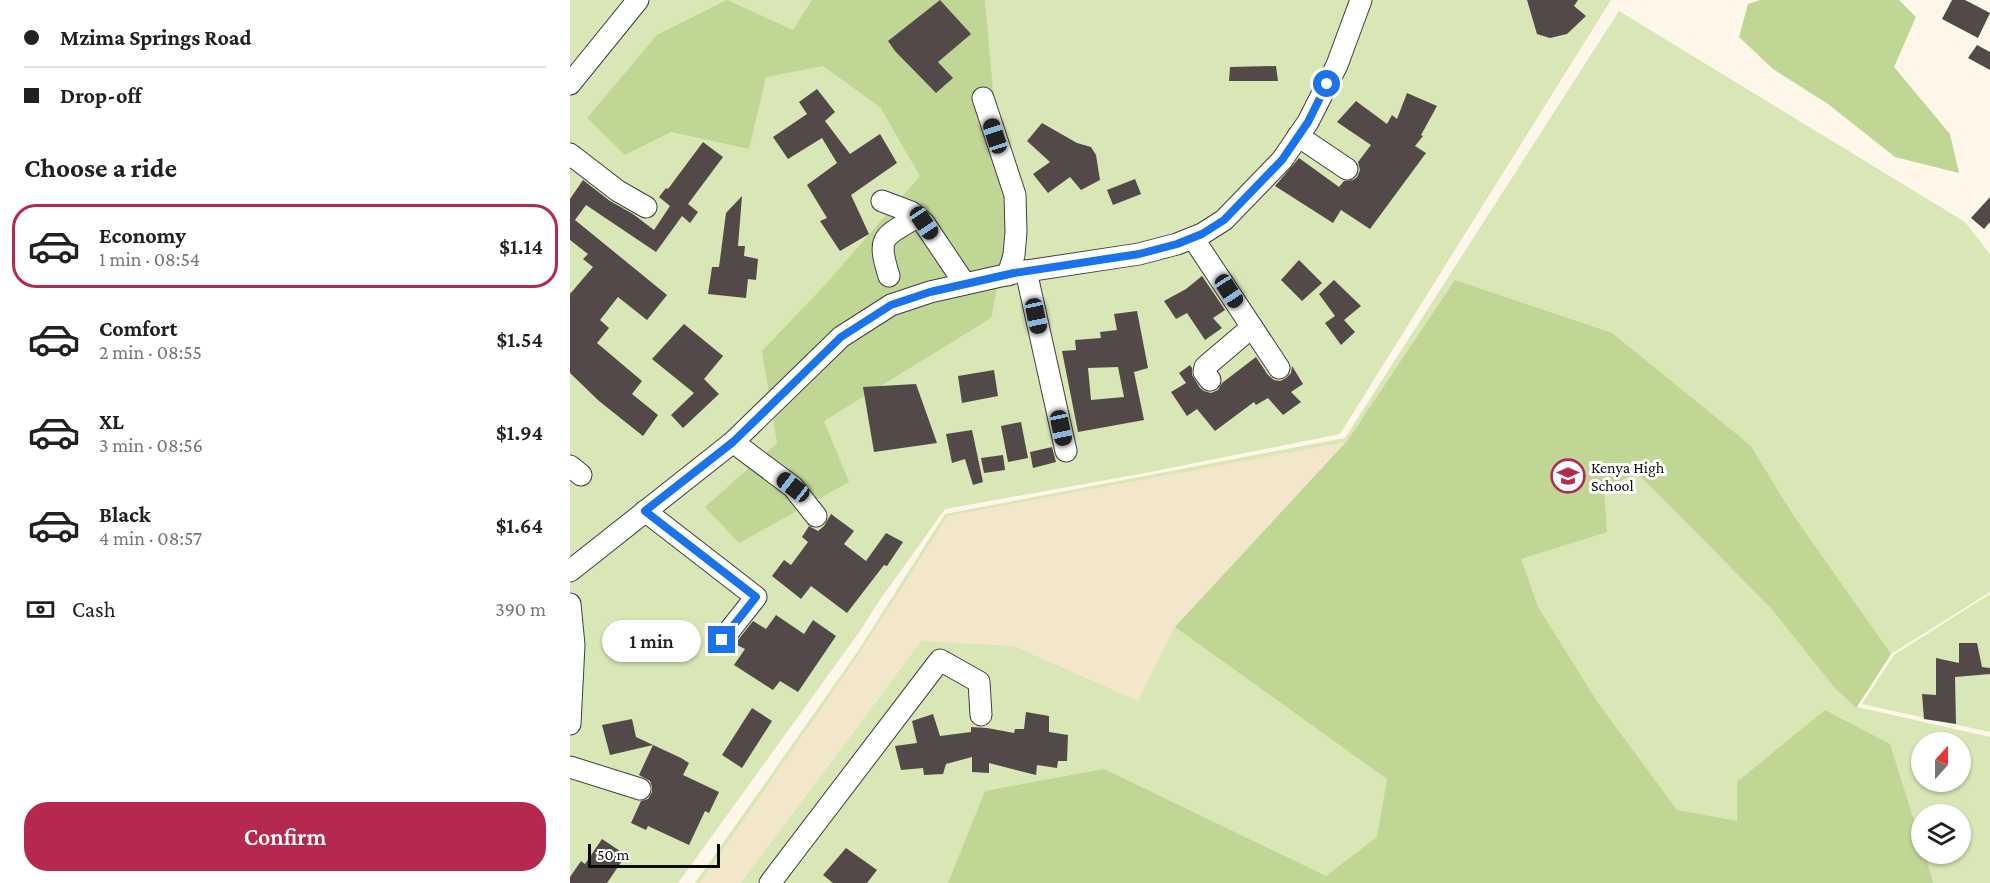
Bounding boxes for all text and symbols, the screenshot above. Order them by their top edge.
text: Mzima Springs Road [60,25,252,50]
route start [1313,70,1340,97]
text: Drop-off [60,83,142,108]
car [981,116,1009,156]
text: Choose a ride [24,153,177,183]
car [906,203,942,243]
icon: car [27,219,81,273]
text: Economy [99,223,186,248]
text: $1.14 [499,234,543,259]
text: 1 min · 08:54 [99,248,200,270]
car [1212,271,1246,311]
car [1023,297,1049,335]
icon: car [27,312,81,366]
text: Comfort [99,316,177,341]
text: $1.54 [497,327,543,352]
text: 2 min · 08:55 [99,341,202,363]
icon: car [27,405,81,459]
text: XL [99,409,124,434]
car [1048,409,1074,447]
text: $1.94 [496,420,543,445]
text: 3 min · 08:56 [99,434,203,456]
school or university icon: Kenya High School [1550,458,1586,494]
place label: Kenya High School [1591,459,1665,494]
car [773,469,813,505]
icon: car [27,498,81,552]
text: Black [99,502,151,527]
text: $1.64 [496,513,543,538]
text: 4 min · 08:57 [99,527,202,549]
icon: cash [24,593,57,626]
text: Cash [72,597,116,622]
text: 390 m [495,598,546,620]
callout: 1 min [602,619,701,661]
route end [708,626,735,653]
text: 1 min [629,630,674,652]
north arrow [1911,732,1971,792]
map controls [1911,732,1971,864]
button: Confirm [24,802,546,871]
button: layers [1911,804,1971,864]
scale bar [588,841,720,868]
text: 50 m [597,846,629,863]

